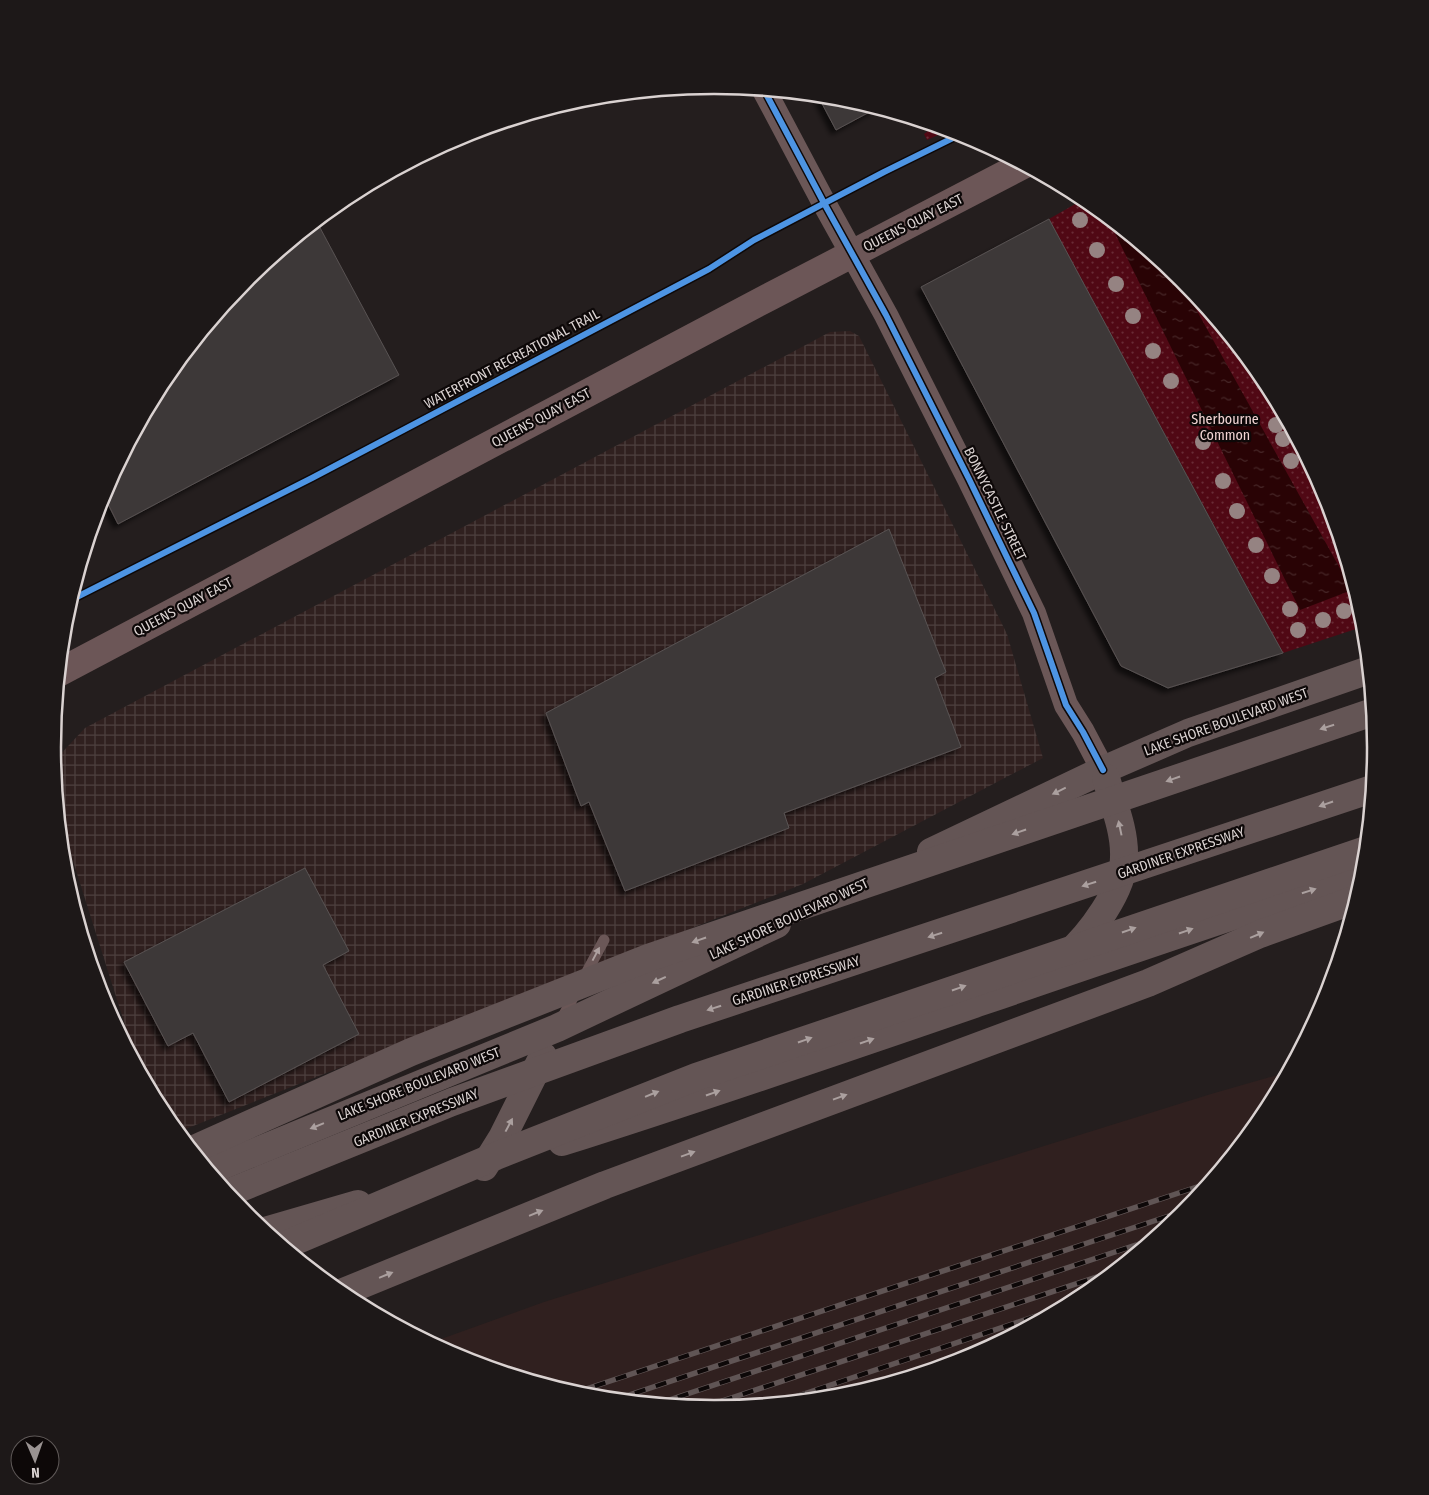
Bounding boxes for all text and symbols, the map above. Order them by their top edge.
street label: QUEENS QUAY EAST [860,190,966,255]
street label: WATERFRONT RECREATIONAL TRAIL [421,305,603,413]
street label: QUEENS QUAY EAST [489,384,594,451]
park label: Sherbourne Common [1191,411,1259,444]
street label: BONNYCASTLE STREET [960,445,1030,564]
street label: QUEENS QUAY EAST [131,573,236,640]
street label: LAKE SHORE BOULEVARD WEST [1142,684,1311,760]
one-way arrow [1319,724,1334,732]
one-way arrow [1165,776,1180,783]
one-way arrow [1052,787,1067,796]
one-way arrow [1319,801,1334,808]
one-way arrow [1116,821,1124,836]
street label: GARDINER EXPRESSWAY [1115,823,1247,883]
one-way arrow [1011,828,1026,836]
street label: LAKE SHORE BOULEVARD WEST [707,874,872,963]
one-way arrow [1082,881,1097,888]
one-way arrow [1301,887,1316,894]
one-way arrow [1122,926,1137,933]
one-way arrow [1179,927,1194,934]
one-way arrow [927,931,942,939]
one-way arrow [1250,931,1265,939]
one-way arrow [692,937,707,944]
one-way arrow [592,947,601,961]
street label: GARDINER EXPRESSWAY [730,952,862,1010]
one-way arrow [652,976,666,984]
one-way arrow [952,984,967,992]
one-way arrow [706,1004,721,1012]
one-way arrow [798,1036,813,1044]
one-way arrow [860,1036,875,1044]
street label: LAKE SHORE BOULEVARD WEST [335,1043,503,1124]
street label: GARDINER EXPRESSWAY [351,1085,481,1151]
one-way arrow [706,1089,721,1097]
one-way arrow [645,1090,659,1098]
one-way arrow [833,1093,848,1101]
one-way arrow [504,1118,513,1132]
one-way arrow [310,1123,324,1131]
one-way arrow [681,1150,696,1158]
one-way arrow [529,1209,544,1216]
one-way arrow [379,1270,393,1278]
north arrow [10,1435,60,1485]
text: N [31,1464,40,1481]

